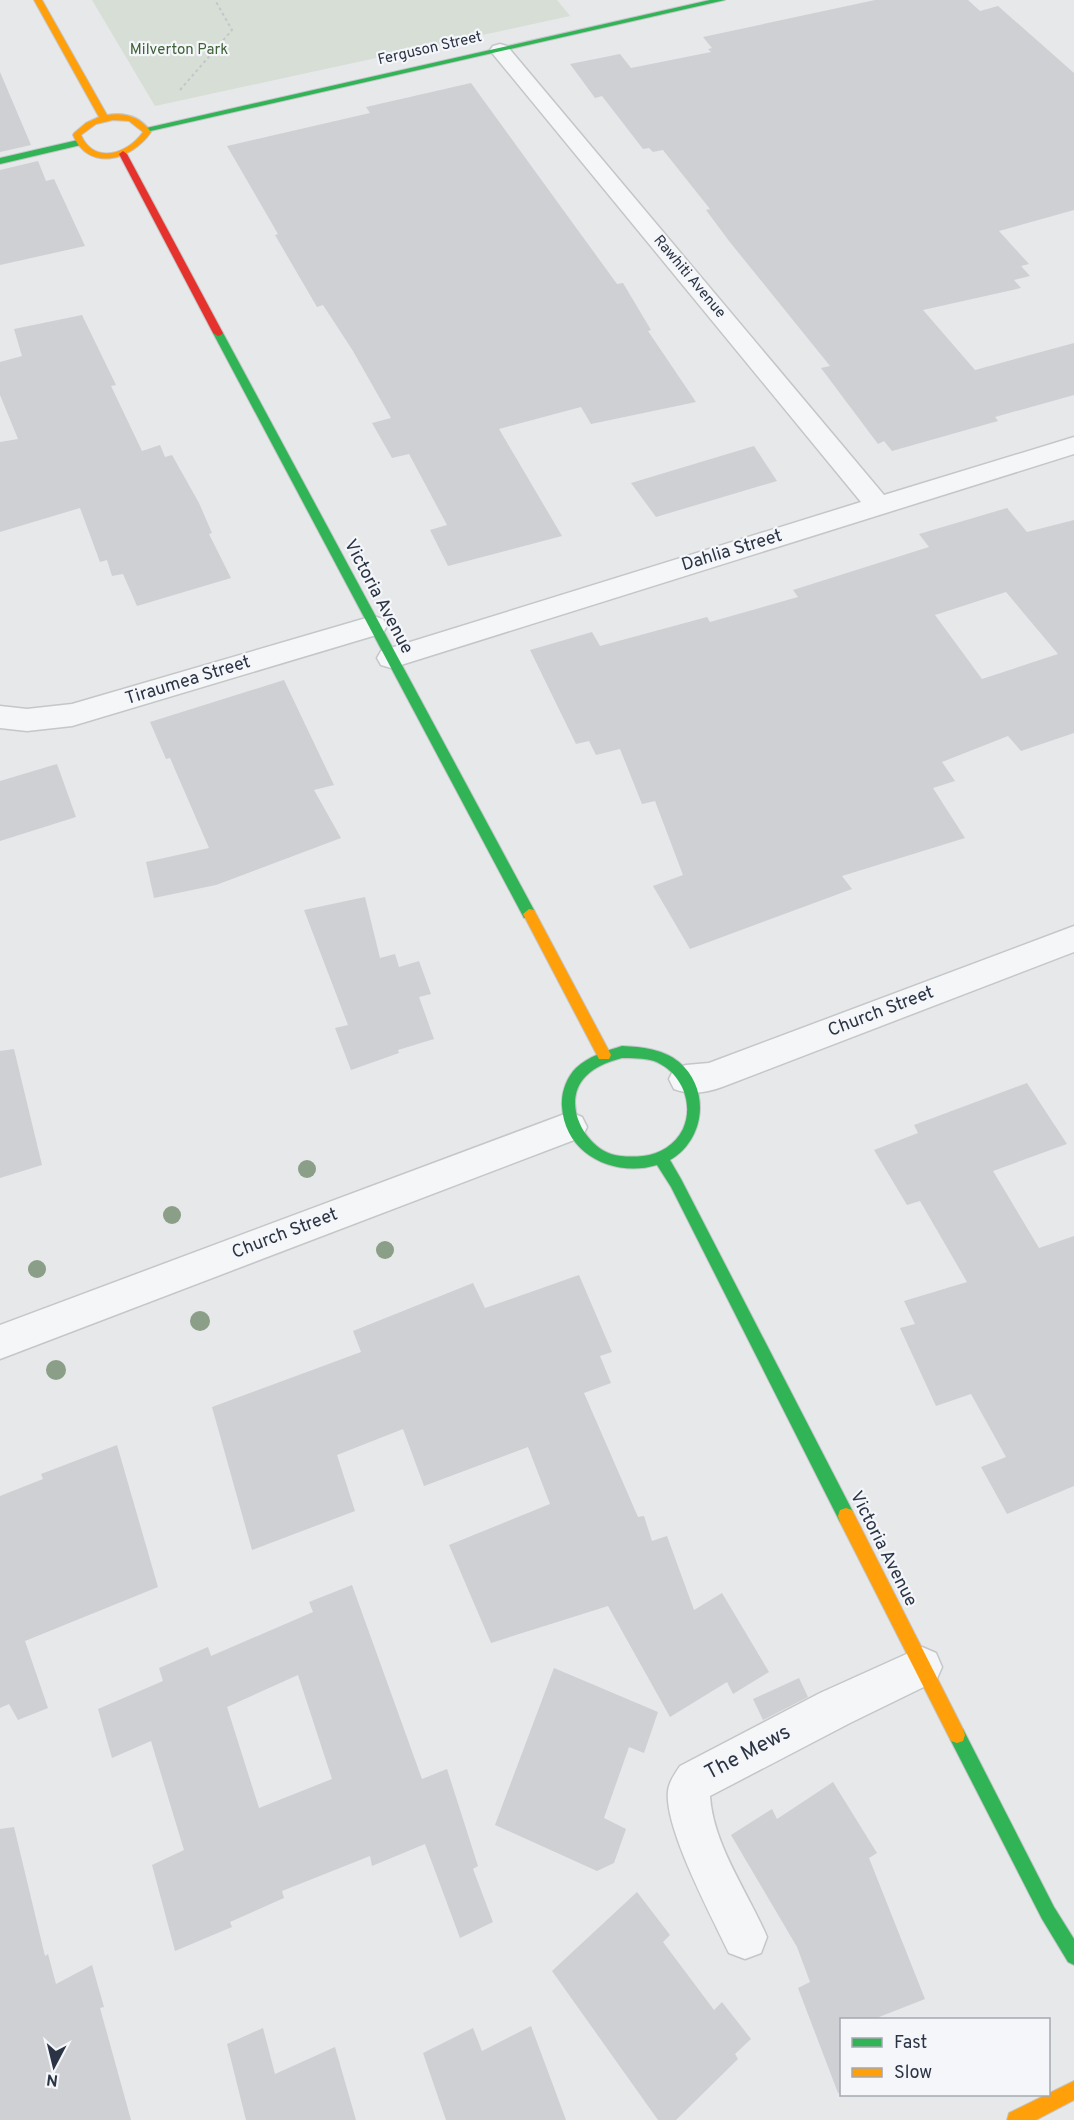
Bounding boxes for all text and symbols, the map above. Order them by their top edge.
street label: Ferguson Street [376,28,484,70]
park label: Milverton Park [130,41,228,60]
street label: Rawhiti Avenue [649,232,729,322]
street label: Dahlia Street [679,525,785,577]
street label: Victoria Avenue [338,536,418,658]
street label: Tiraumea Street [123,651,253,711]
street label: Church Street [825,981,937,1043]
street label: Church Street [229,1203,341,1265]
street label: Victoria Avenue [844,1487,922,1611]
street label: The Mews [700,1719,796,1787]
legend [840,2018,1050,2096]
text: Fast [894,2032,927,2055]
north arrow [24,2036,84,2096]
text: Slow [894,2062,932,2085]
text: N [45,2068,59,2090]

